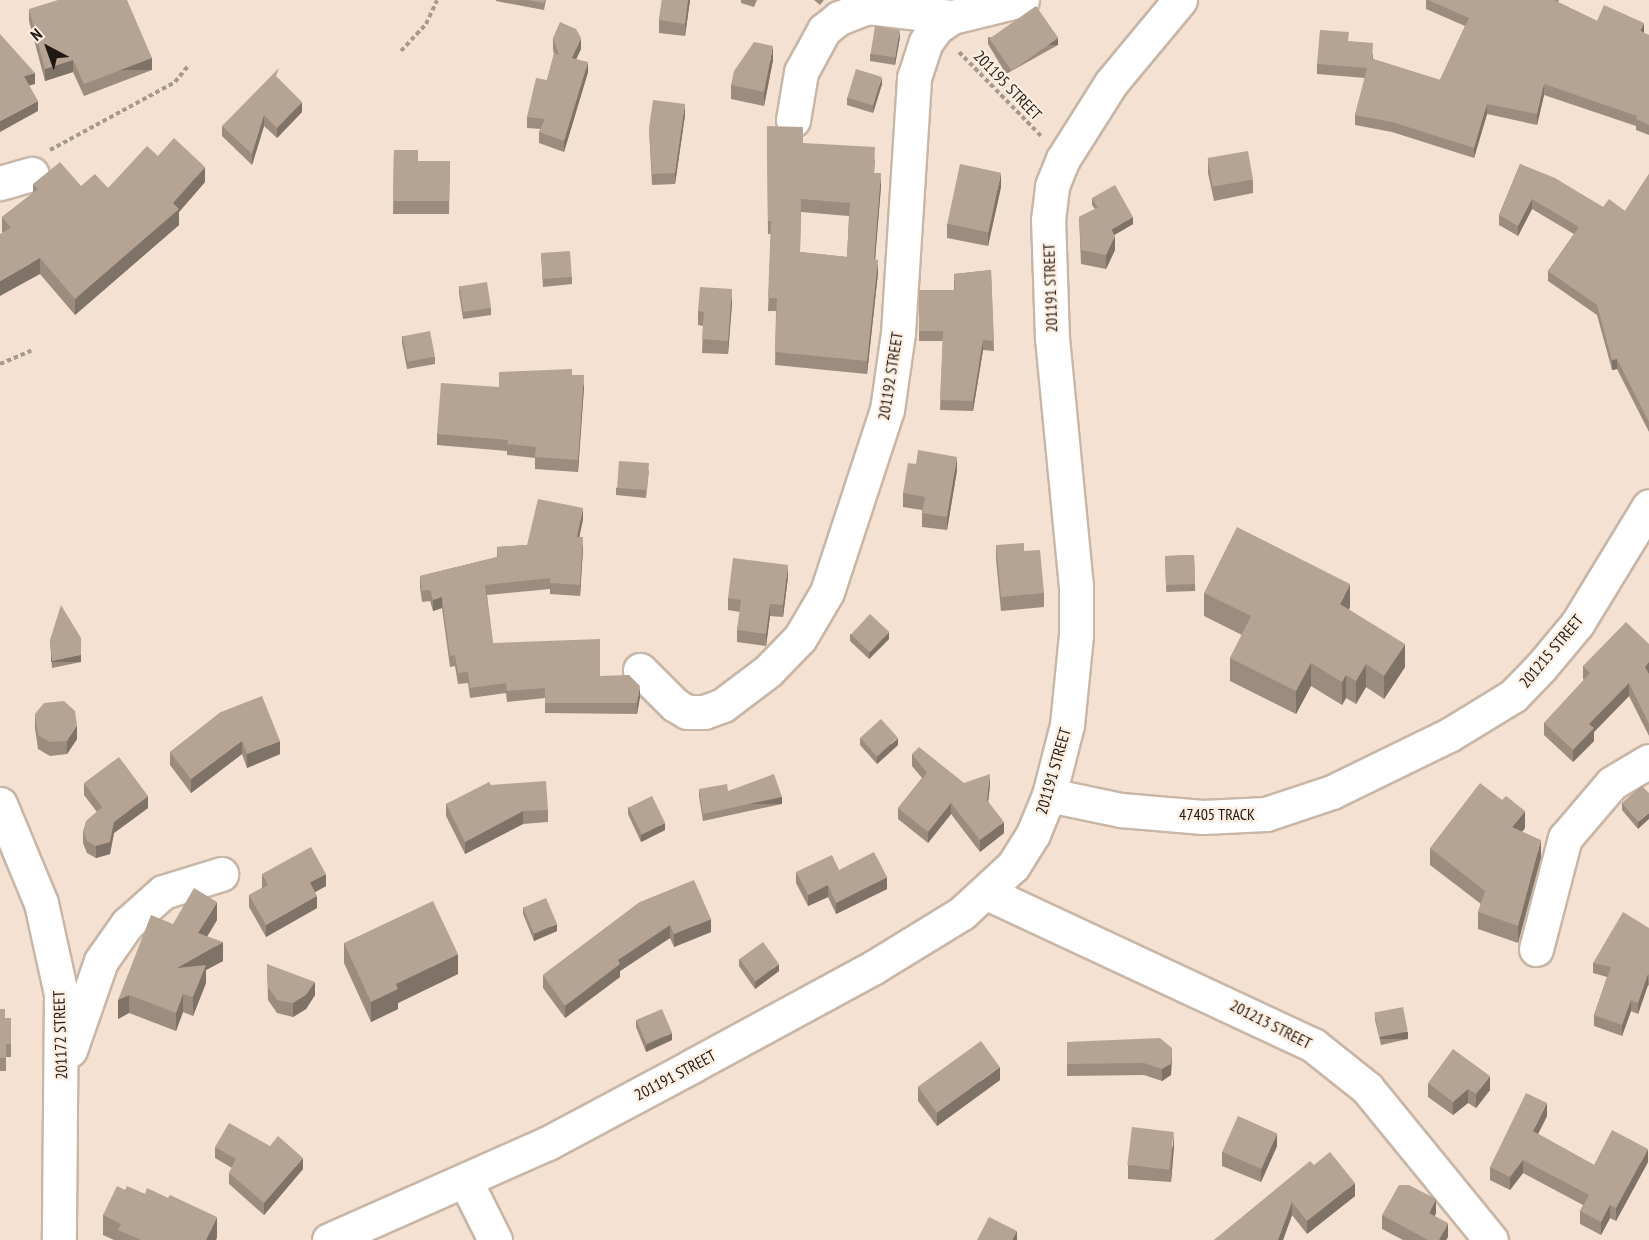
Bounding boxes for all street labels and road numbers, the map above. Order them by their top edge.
street label: 201195 STREET [970,46,1046,124]
street label: 201191 STREET [1039,243,1061,333]
street label: 201192 STREET [874,330,906,422]
street label: 201215 STREET [1515,611,1587,691]
street label: 201191 STREET [1031,726,1075,816]
street label: 47405 TRACK [1179,804,1255,824]
street label: 201172 STREET [49,990,71,1080]
street label: 201213 STREET [1227,995,1315,1053]
street label: 201191 STREET [631,1046,719,1104]

